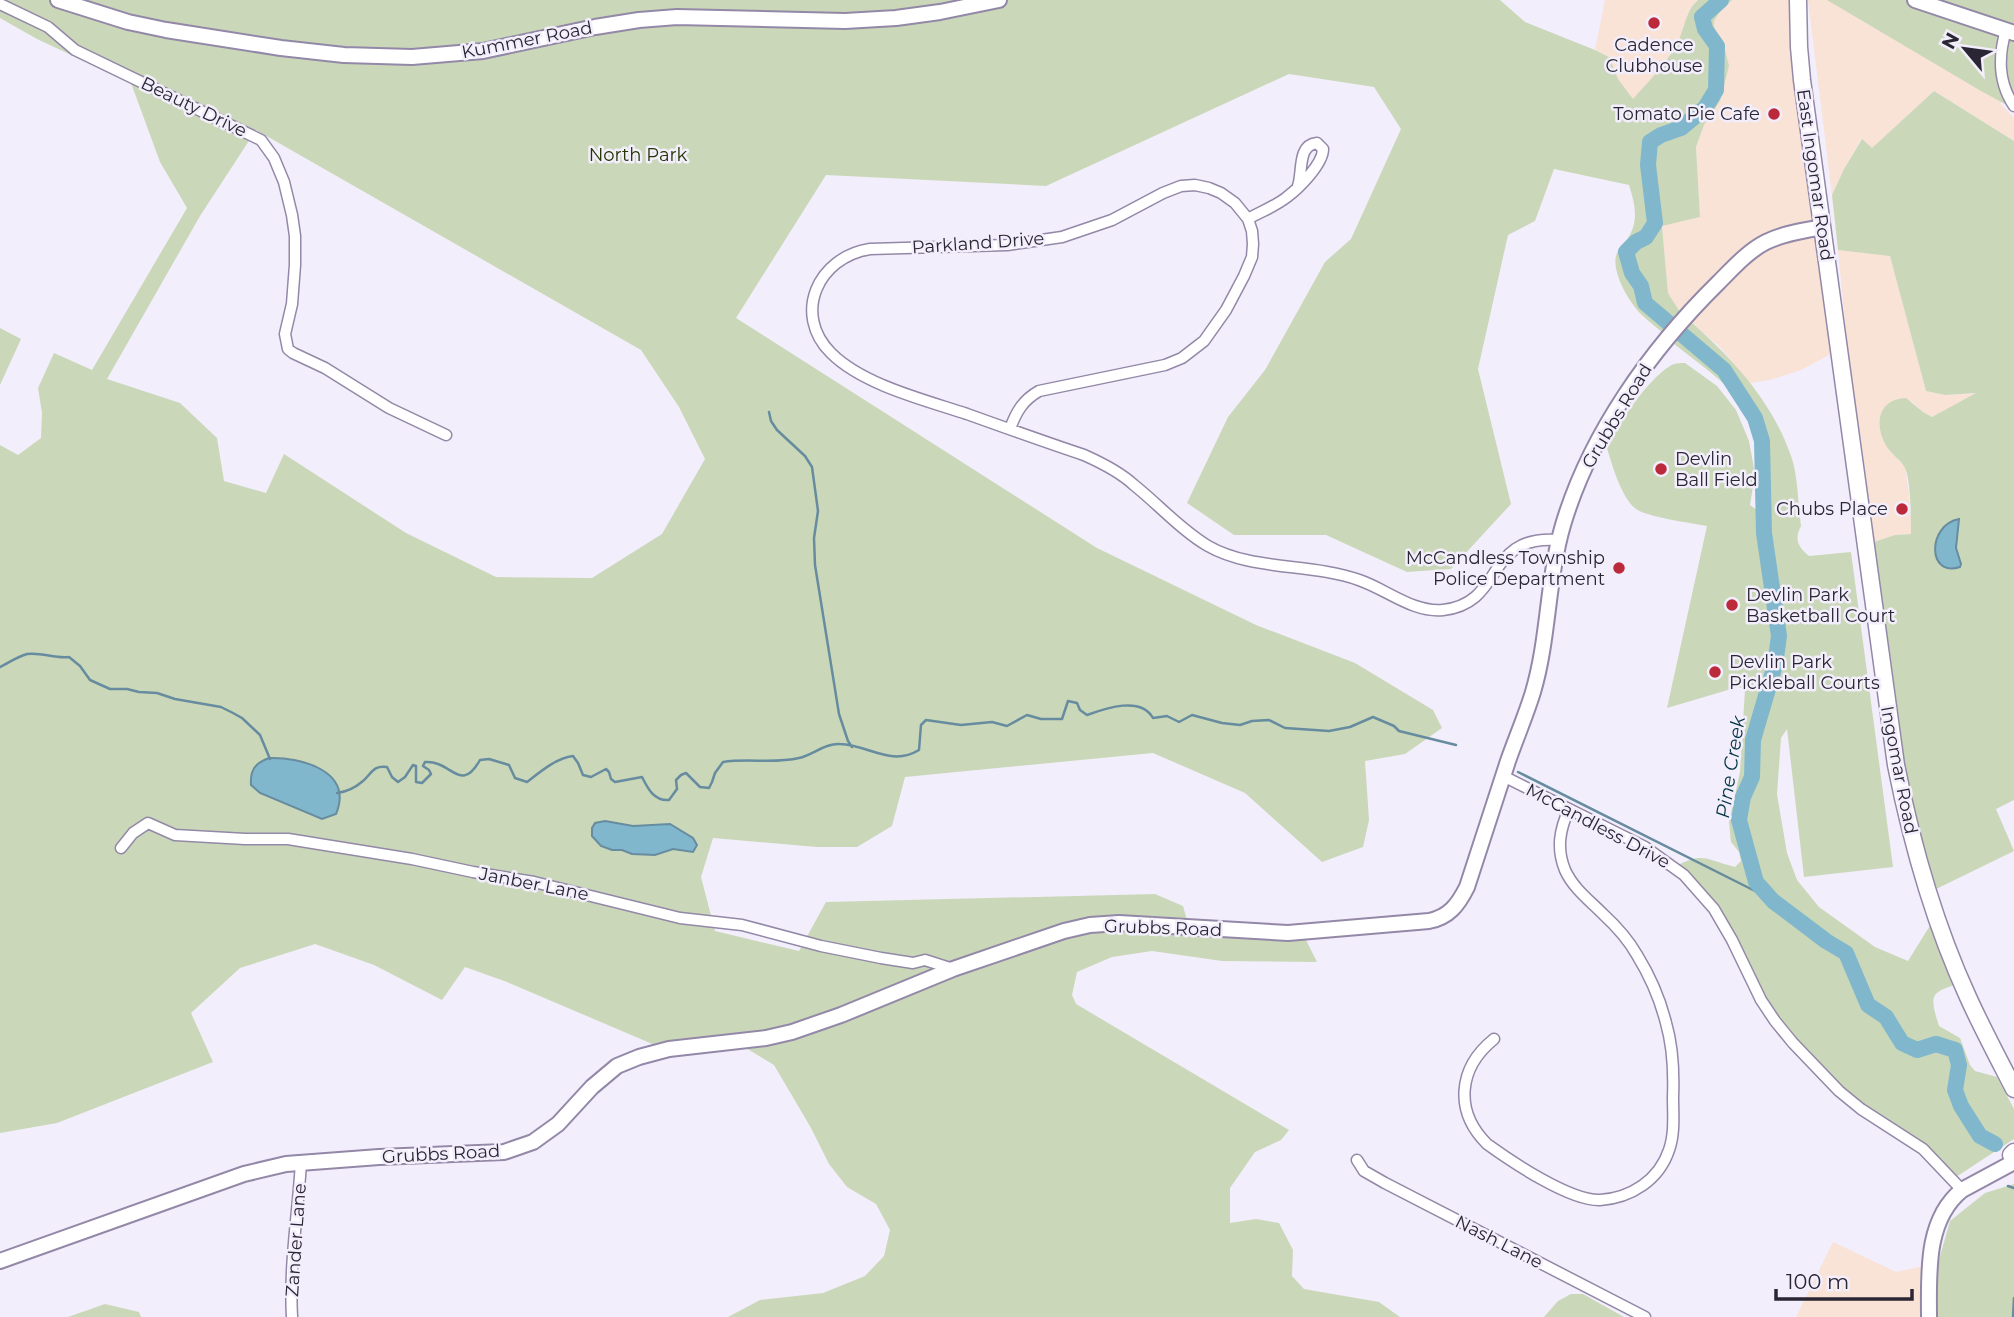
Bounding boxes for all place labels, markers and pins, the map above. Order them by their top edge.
marker: Cadence Clubhouse [1646,15,1662,31]
place label: Cadence Clubhouse [1605,34,1703,77]
place label: Tomato Pie Cafe [1613,103,1760,125]
marker: Tomato Pie Cafe [1766,106,1782,122]
place label: Devlin Ball Field [1675,448,1758,491]
marker: Devlin Ball Field [1653,461,1669,477]
place label: Chubs Place [1776,498,1888,520]
marker: Chubs Place [1894,501,1910,517]
place label: McCandless Township Police Department [1406,547,1605,590]
marker: McCandless Township Police Department [1611,560,1627,576]
place label: Devlin Park Basketball Court [1746,584,1895,627]
marker: Devlin Park Basketball Court [1724,597,1740,613]
place label: Devlin Park Pickleball Courts [1729,651,1880,694]
marker: Devlin Park Pickleball Courts [1707,664,1723,680]

